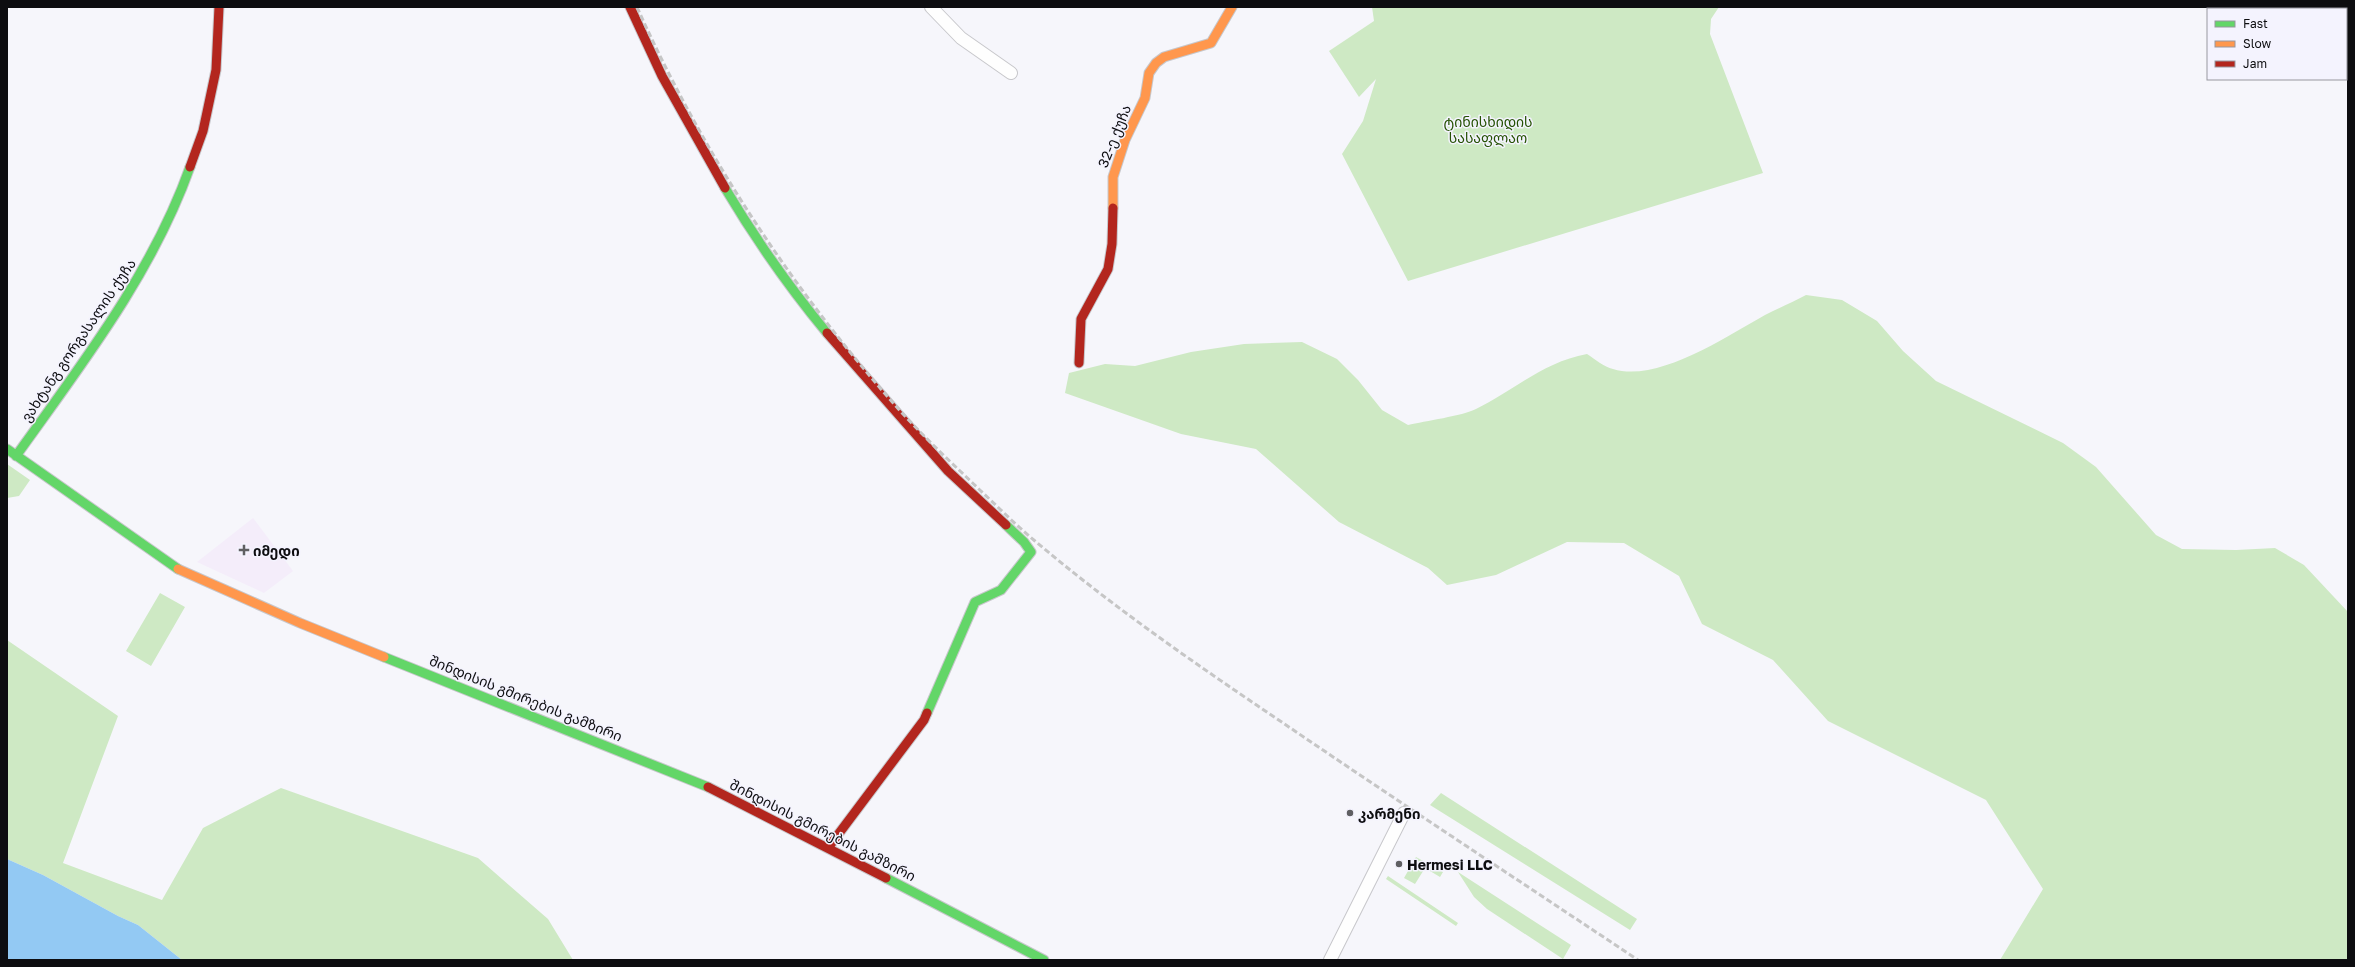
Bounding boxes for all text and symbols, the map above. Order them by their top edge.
legend [2207,8,2347,80]
text: Fast [2243,16,2268,31]
text: Slow [2243,36,2271,51]
text: Jam [2243,56,2267,71]
street label: 32-ე ქუჩა [1094,102,1135,170]
park label: ტინისხიდის სასაფლაო [1443,113,1533,147]
street label: ვახტანგ გორგასალის ქუჩა [17,255,140,425]
place label: იმედი [253,542,300,560]
marker: იმედი [238,544,250,556]
street label: შინდისის გმირების გამზირი [427,651,625,745]
street label: შინდისის გმირების გამზირი [727,776,919,885]
place label: კარმენი [1358,805,1420,823]
marker: კარმენი [1345,808,1355,818]
place label: Hermesi LLC [1407,856,1493,873]
marker: Hermesi LLC [1394,859,1404,869]

